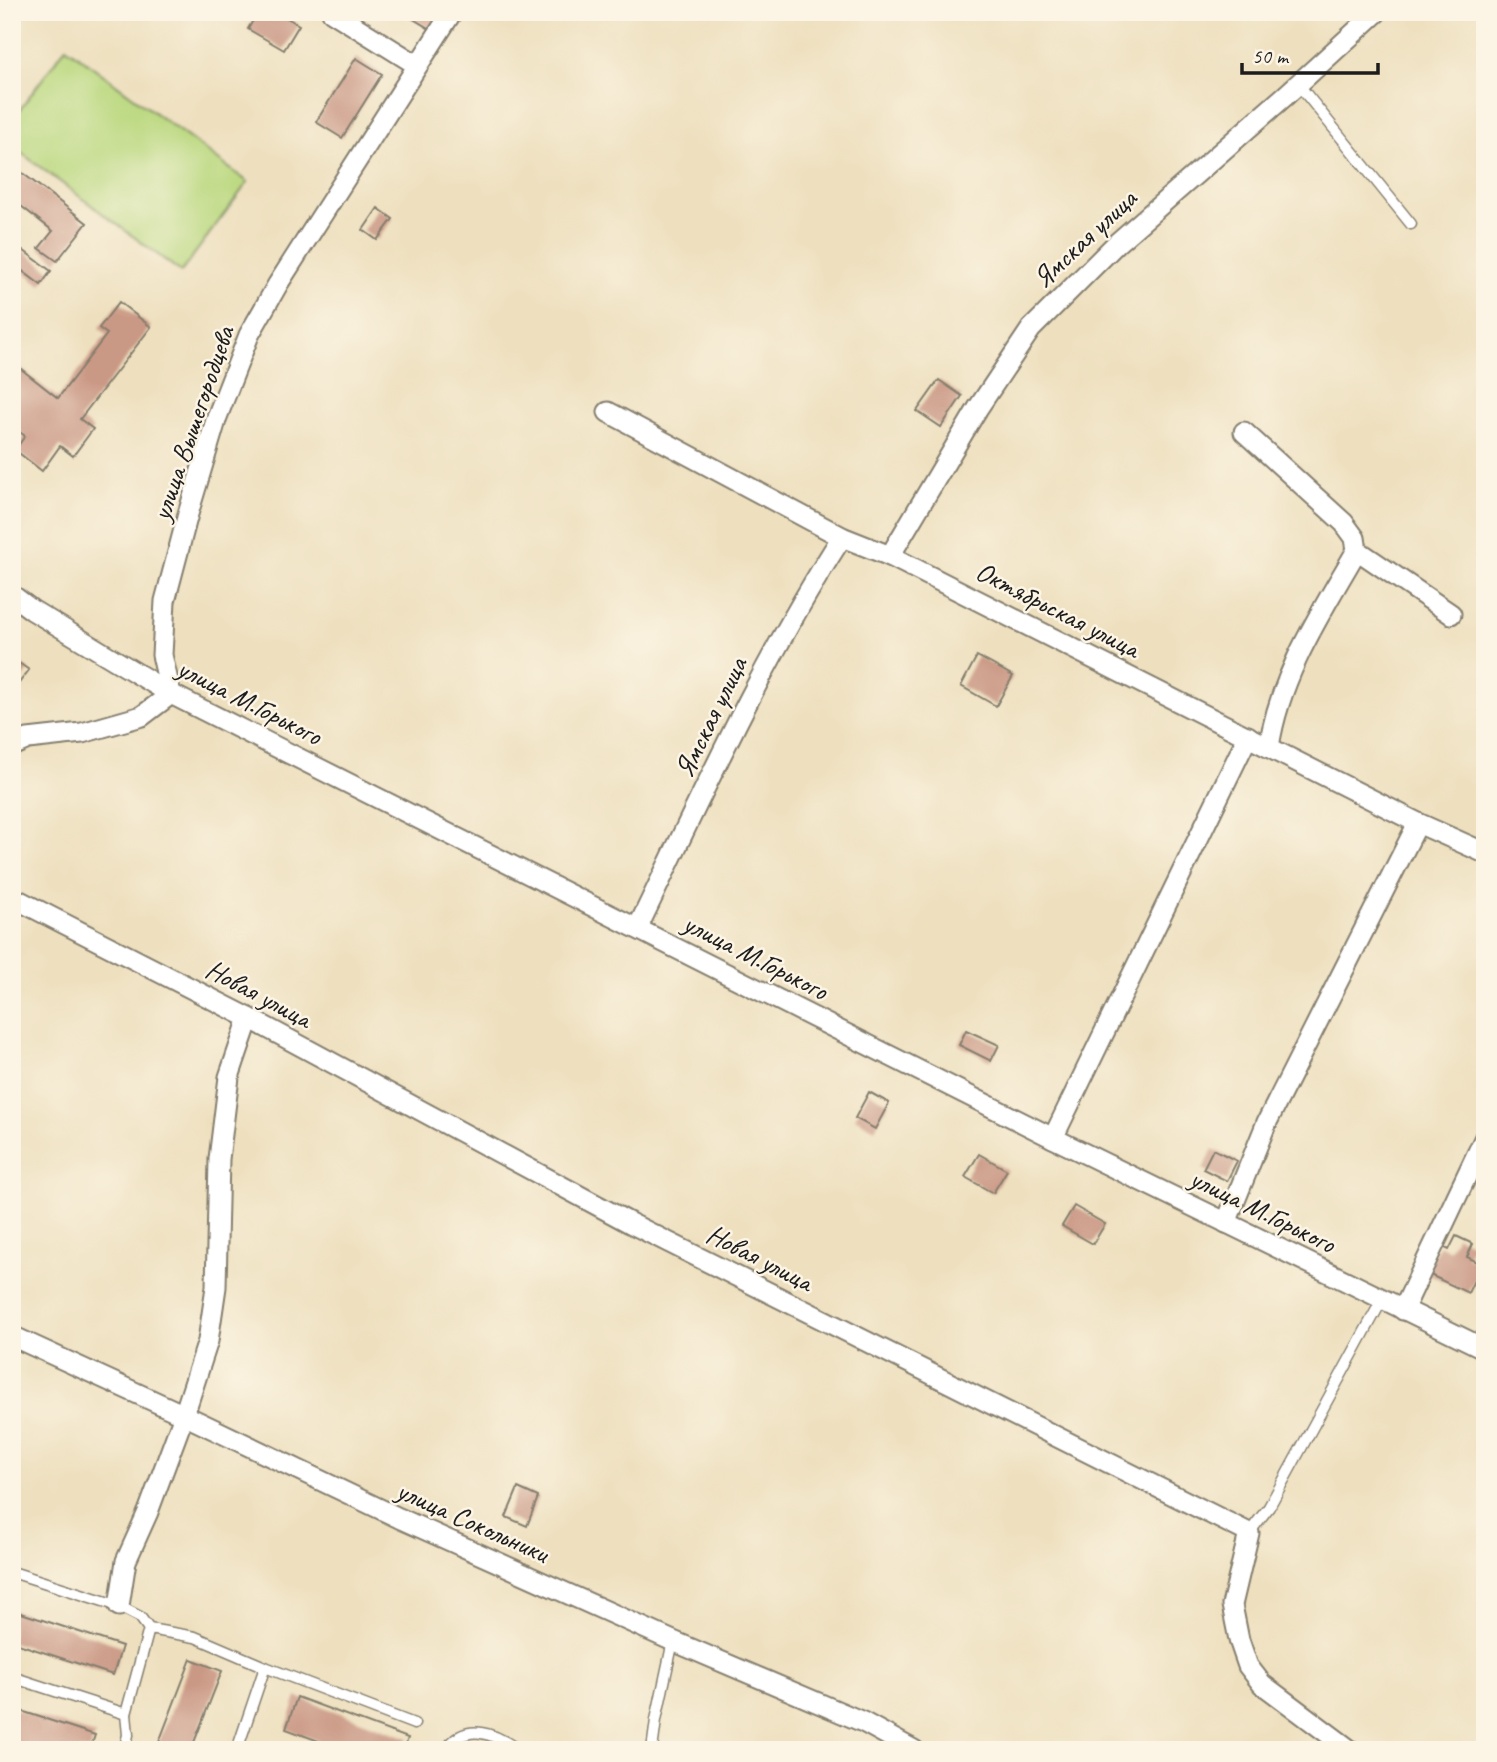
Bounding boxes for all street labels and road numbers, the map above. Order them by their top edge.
street label: Ямская улица [1025,180,1145,295]
street label: улица Вышегородцева [142,320,243,527]
street label: Октябрьская улица [970,553,1148,667]
street label: улица М.Горького [170,649,330,754]
street label: Ямская улица [666,650,755,783]
street label: улица М.Горького [676,904,836,1009]
street label: Новая улица [200,951,320,1037]
street label: улица М.Горького [1183,1159,1343,1262]
street label: Новая улица [701,1216,821,1300]
street label: улица Сокольники [390,1472,556,1571]

